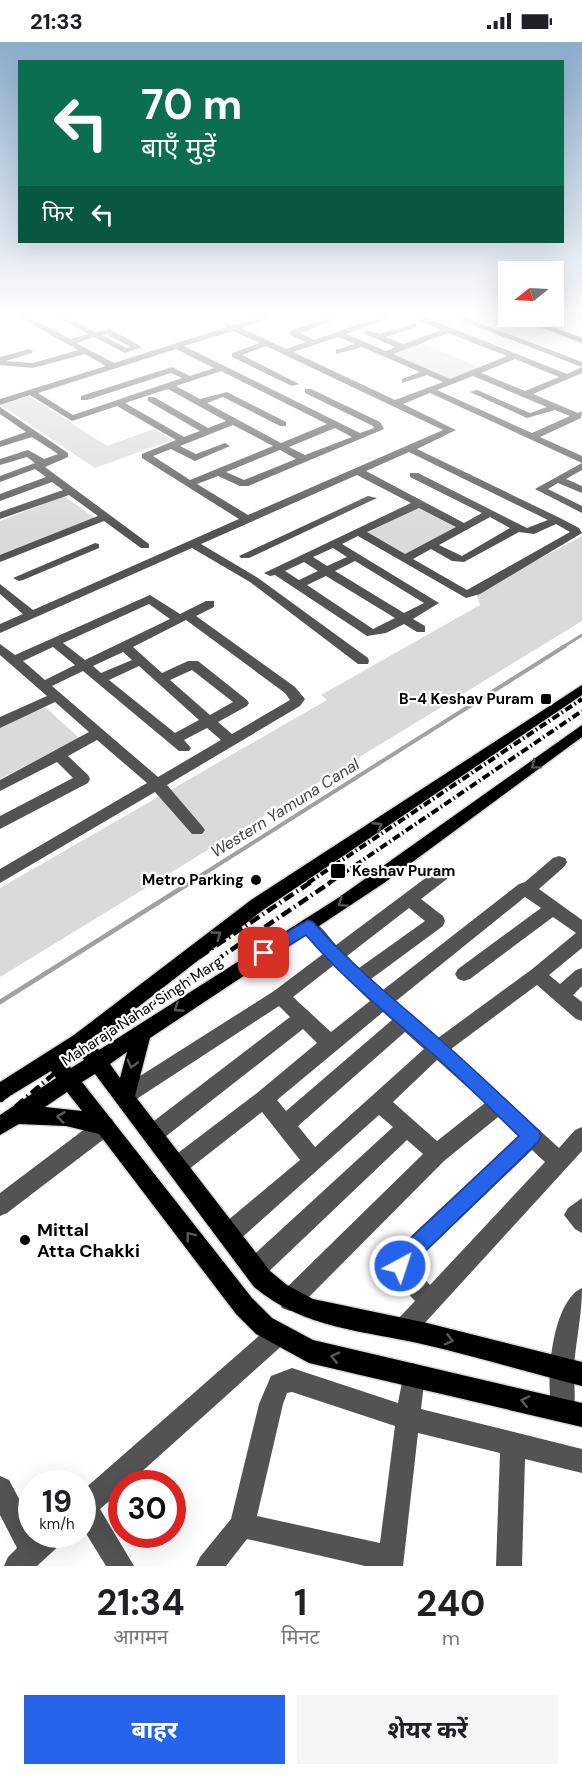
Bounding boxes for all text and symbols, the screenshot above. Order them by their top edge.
text: 21:33 [30,7,83,36]
text: 70 m [141,77,242,132]
icon: left [42,84,120,162]
text: बाएँ मुड़ें [141,130,216,165]
icon: left [86,198,119,231]
text: फिर [42,199,74,228]
north arrow [498,261,564,327]
map controls [498,261,564,327]
place label: B-4 Keshav Puram [399,689,534,709]
marker: B-4 Keshav Puram [539,692,553,706]
water label: Western Yamuna Canal [207,753,364,862]
one-way arrow [531,758,542,769]
one-way arrow [371,822,382,833]
place label: Keshav Puram [352,861,456,881]
marker: Keshav Puram [329,862,347,880]
place label: Metro Parking [142,870,244,890]
marker: Metro Parking [249,873,263,887]
one-way arrow [338,895,349,906]
pin [238,927,289,978]
one-way arrow [210,931,221,942]
icon: arrive [247,936,280,969]
street label: Maharaja Nahar Singh Marg [58,951,226,1071]
one-way arrow [174,1000,184,1012]
one-way arrow [127,1059,140,1069]
one-way arrow [56,1111,66,1124]
place label: Mittal Atta Chakki [37,1218,140,1263]
one-way arrow [186,1232,197,1243]
marker: Mittal Atta Chakki [18,1233,32,1247]
position arrow [368,1234,432,1298]
one-way arrow [443,1333,453,1345]
one-way arrow [330,1351,340,1364]
one-way arrow [520,1396,530,1409]
speed limit sign: 30 [108,1470,186,1548]
text: 19 [42,1482,72,1521]
text: km/h [39,1514,75,1534]
text: 21:34 [97,1579,185,1626]
text: 1 [294,1579,307,1626]
text: 240 [416,1580,485,1627]
text: आगमन [113,1624,168,1650]
text: मिनट [281,1624,320,1650]
text: m [442,1625,460,1651]
button: बाहर [24,1695,285,1764]
button: शेयर करें [297,1695,558,1764]

